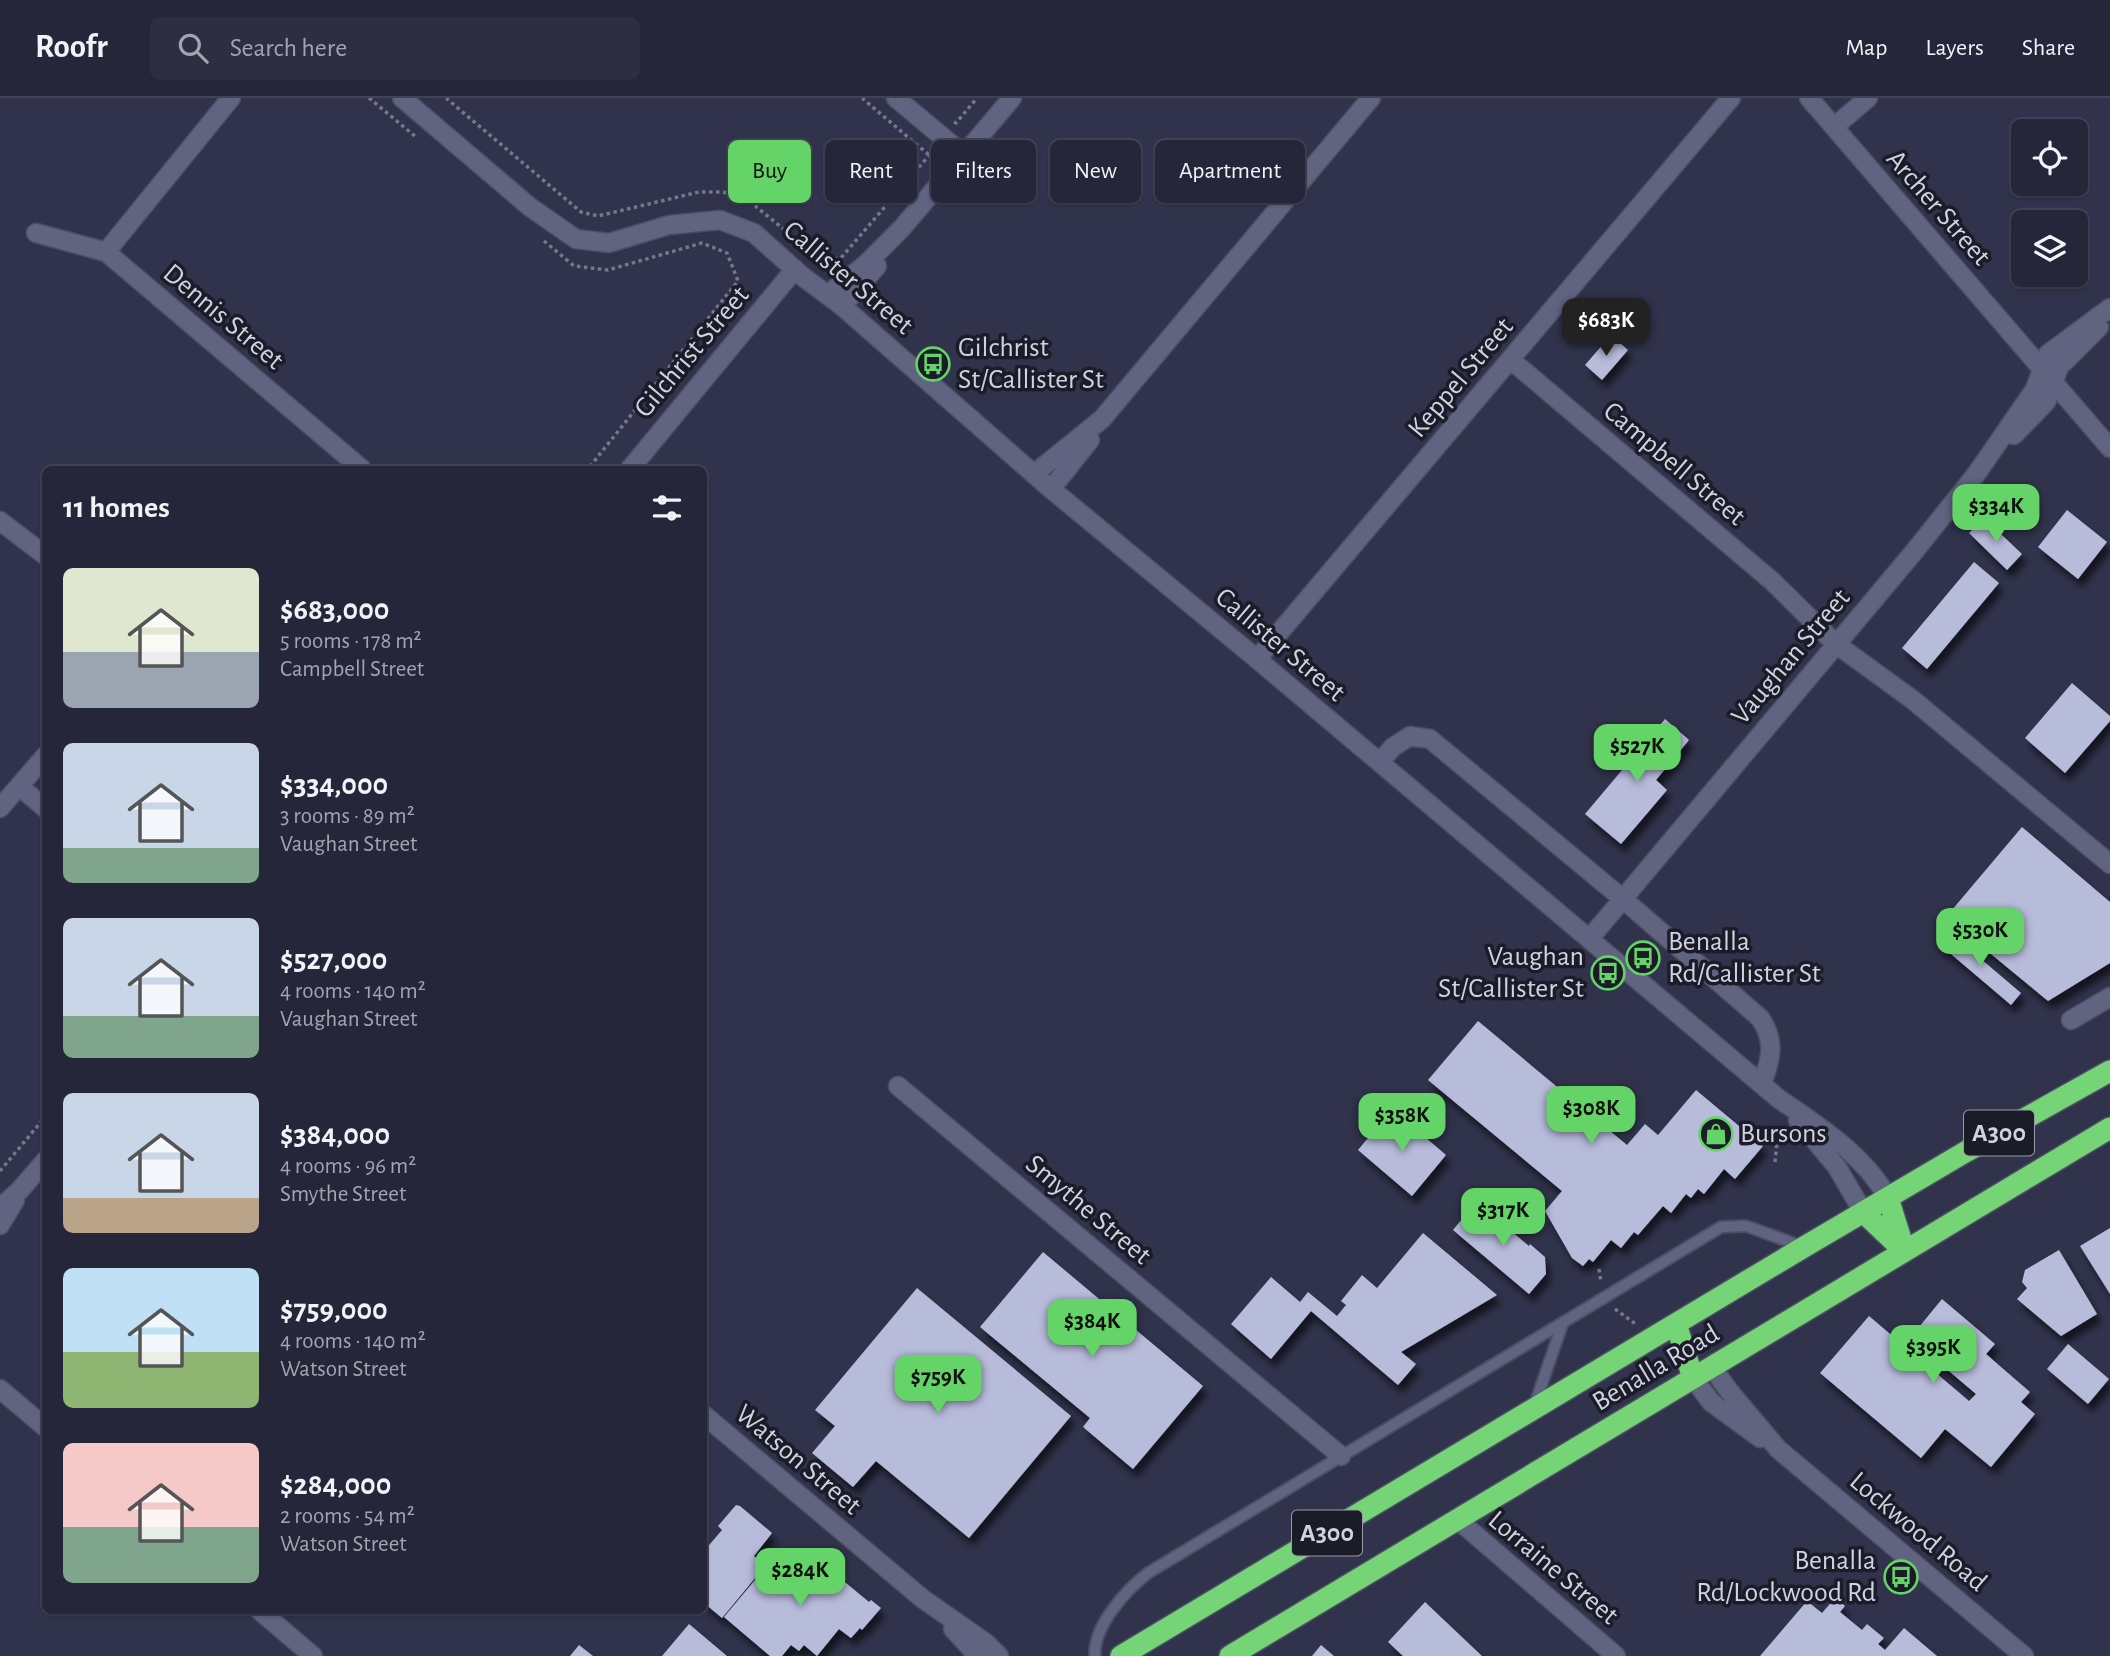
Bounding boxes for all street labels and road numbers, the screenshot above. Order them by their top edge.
street label: Archer Street [1881,145,1995,271]
street label: Callister Street [778,216,918,340]
street label: Dennis Street [158,259,288,375]
street label: Gilchrist Street [629,281,755,423]
street label: Keppel Street [1403,313,1519,443]
street label: Campbell Street [1598,397,1750,531]
street label: Callister Street [1210,583,1350,707]
street label: Vaughan Street [1726,584,1856,730]
road number: A300 [1964,1110,2034,1156]
street label: Smythe Street [1020,1150,1156,1270]
street label: Benalla Road [1588,1319,1724,1417]
street label: Watson Street [730,1400,866,1520]
street label: Lockwood Road [1844,1467,1992,1597]
street label: Lorraine Street [1483,1506,1623,1630]
road number: A300 [1292,1510,1362,1556]

